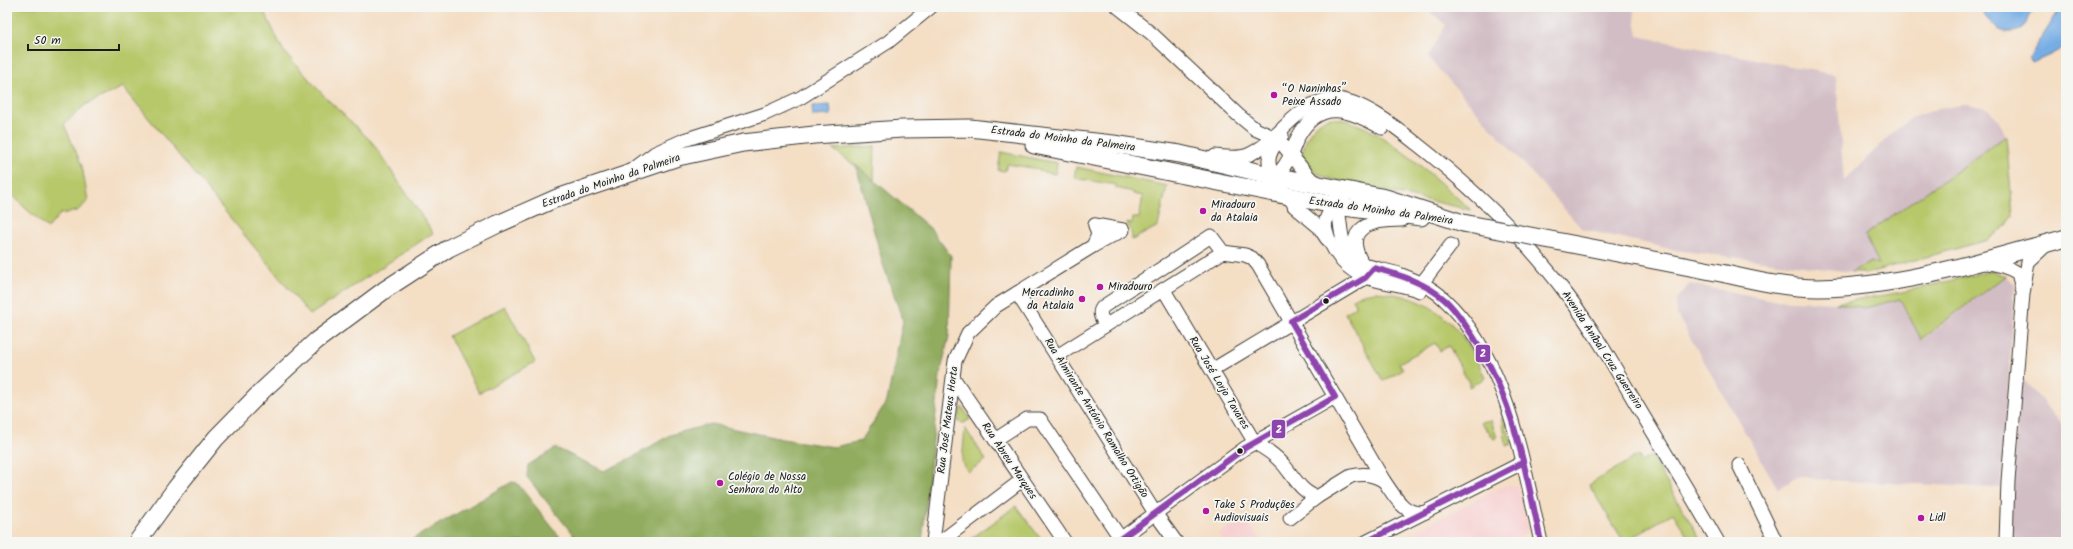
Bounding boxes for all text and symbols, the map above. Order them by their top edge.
scale bar [28,26,119,52]
text: 50 m [34,31,61,50]
place label: “O Naninhas” Peixe Assado [1282,80,1347,111]
marker: “O Naninhas” Peixe Assado [1269,90,1279,100]
street label: Estrada do Moinho da Palmeira [990,121,1136,157]
street label: Estrada do Moinho da Palmeira [539,149,683,213]
street label: Estrada do Moinho da Palmeira [1308,192,1454,230]
place label: Miradouro da Atalaia [1211,196,1258,227]
marker: Miradouro da Atalaia [1198,206,1208,216]
place label: Miradouro [1108,278,1153,296]
marker: Miradouro [1095,282,1105,292]
place label: Mercadinho da Atalaia [1022,284,1074,315]
street label: Avenida Aníbal Cruz Guerreiro [1557,287,1647,413]
marker: Mercadinho da Atalaia [1077,294,1087,304]
unlabelled marker [1321,296,1331,306]
street label: Rua José Lorjo Tavares [1184,333,1254,433]
street label: Rua Almirante António Ramalho Ortigão [1039,334,1153,502]
line badge: 2 [1475,344,1491,363]
text: 2 [1480,345,1486,363]
street label: Rua José Mateus Horta [932,365,964,475]
street label: Rua Abreu Marques [976,419,1042,503]
line badge: 2 [1271,419,1286,439]
text: 2 [1276,421,1282,439]
unlabelled marker [1235,446,1245,456]
place label: Colégio de Nossa Senhora do Alto [728,468,806,499]
marker: Colégio de Nossa Senhora do Alto [715,478,725,488]
place label: Take 5 Produções Audiovisuais [1214,496,1295,527]
marker: Take 5 Produções Audiovisuais [1201,506,1211,516]
place label: Lidl [1929,509,1946,527]
marker: Lidl [1916,513,1926,523]

